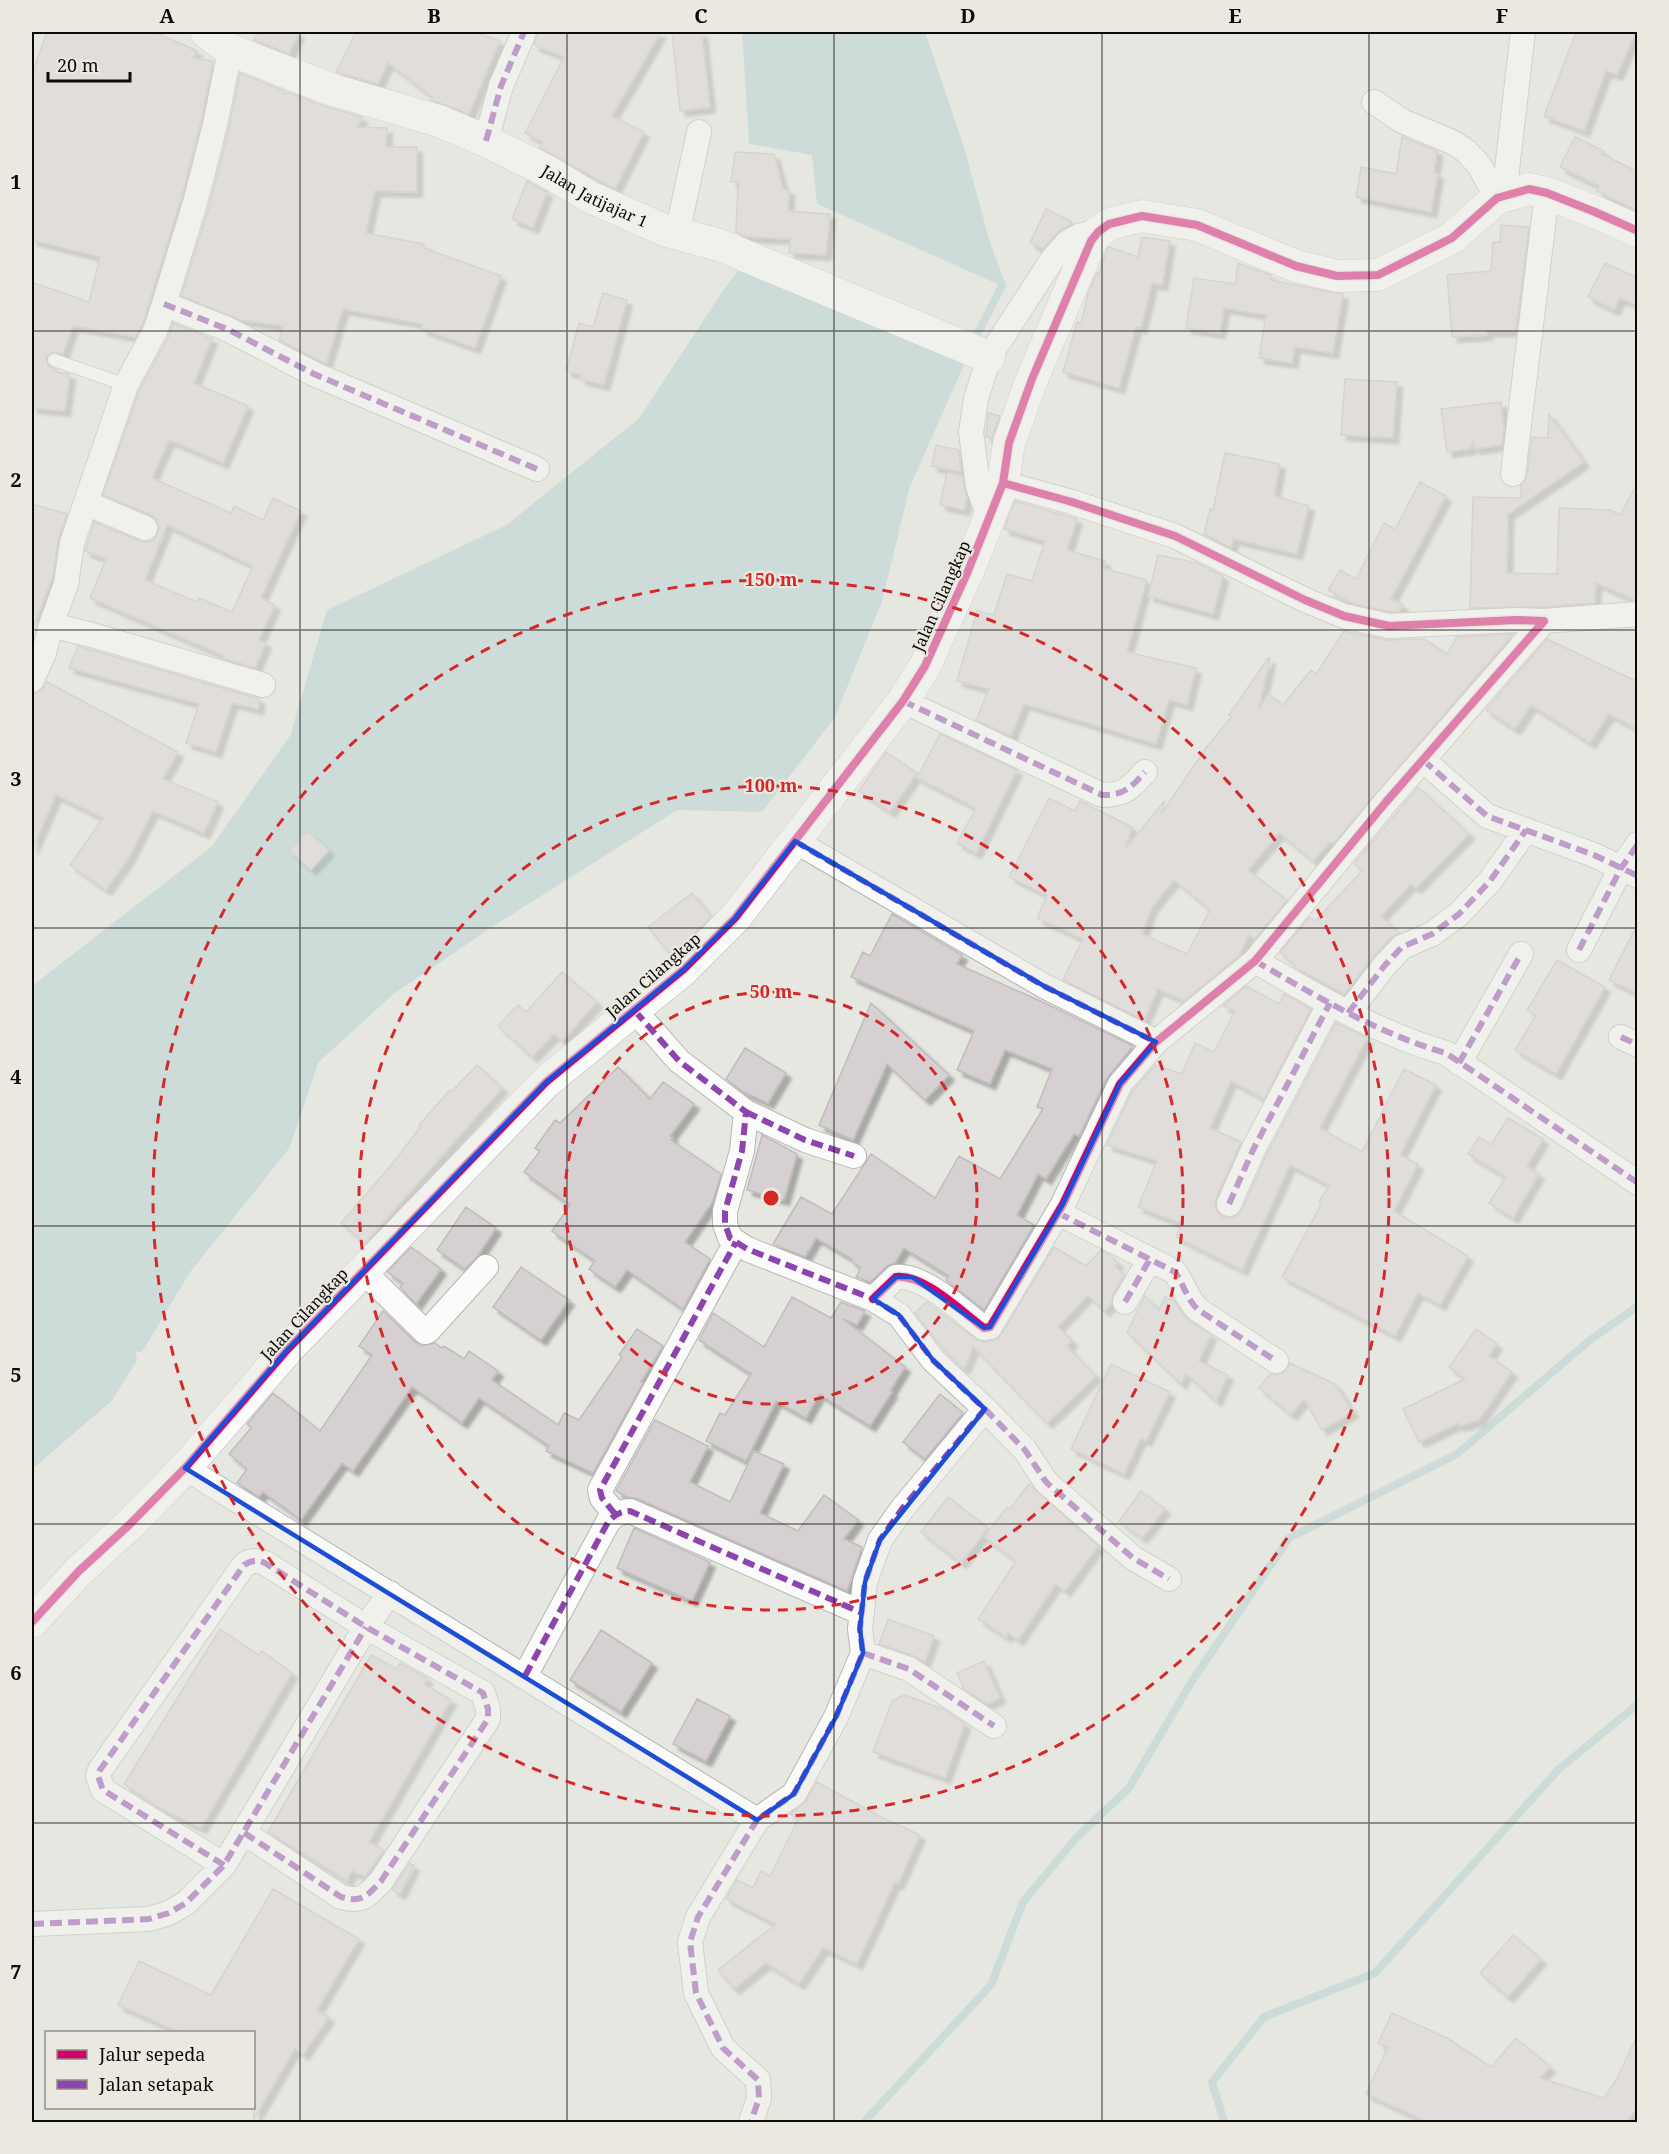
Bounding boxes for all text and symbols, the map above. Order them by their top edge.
text: A [159,2,175,29]
text: B [427,2,441,29]
text: C [694,2,708,29]
text: D [960,2,976,29]
text: E [1228,2,1242,29]
text: F [1496,2,1508,29]
scale bar [48,45,130,83]
text: 20 m [57,53,99,77]
street label: Jalan Jatijajar 1 [537,159,651,232]
text: 1 [10,168,22,195]
text: 2 [10,466,22,493]
street label: Jalan Cilangkap [906,537,975,656]
text: 150 m [745,567,798,591]
text: 3 [10,765,22,792]
text: 100 m [745,773,798,797]
street label: Jalan Cilangkap [600,928,705,1023]
text: 50 m [750,979,793,1003]
text: 4 [10,1063,22,1090]
centre of rings [761,1188,781,1208]
street label: Jalan Cilangkap [255,1263,353,1366]
text: 5 [10,1361,22,1388]
text: 6 [10,1659,22,1686]
text: 7 [10,1958,22,1985]
legend [45,2031,255,2109]
text: Jalur sepeda [98,2042,205,2066]
text: Jalan setapak [98,2072,214,2096]

